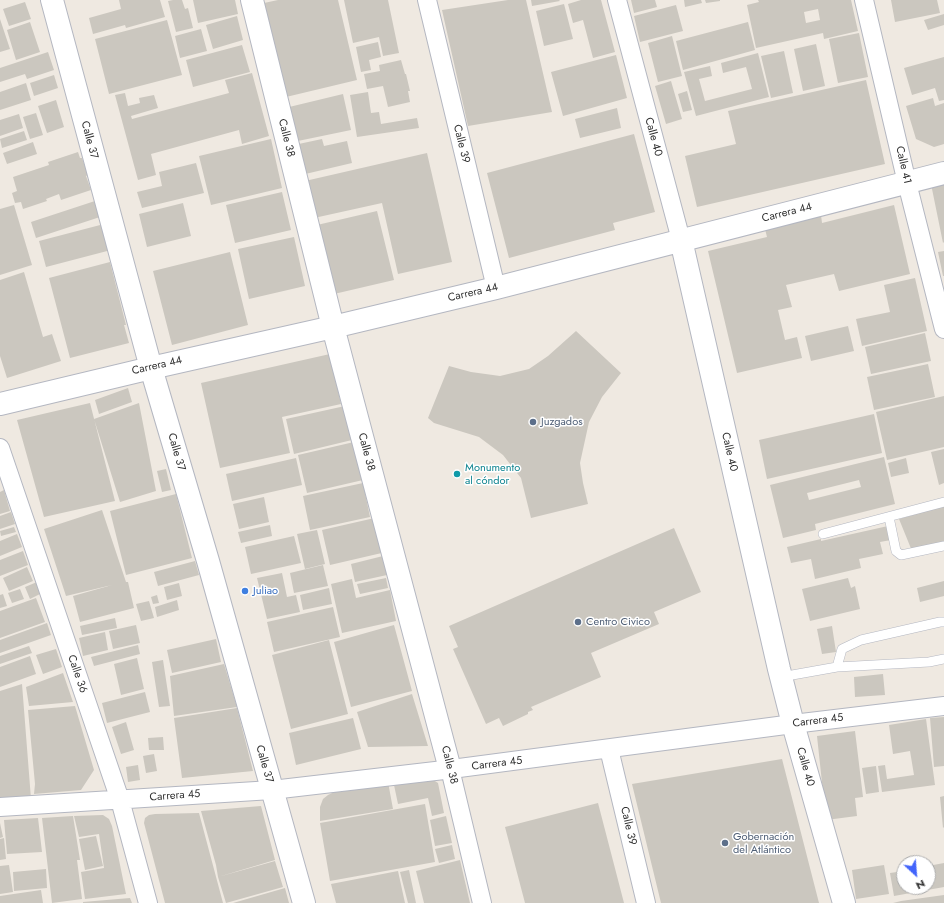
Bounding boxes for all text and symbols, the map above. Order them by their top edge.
street label: Calle 40 [641,116,665,158]
street label: Calle 38 [275,118,297,158]
street label: Calle 37 [78,120,100,160]
street label: Calle 39 [450,123,472,165]
street label: Calle 41 [892,145,914,185]
street label: Carrera 44 [761,200,813,226]
street label: Carrera 44 [447,281,499,305]
street label: Carrera 44 [131,354,183,378]
place label: Juzgados [541,415,583,429]
marker: Juzgados [528,417,538,427]
street label: Calle 40 [718,431,740,473]
street label: Calle 37 [164,432,188,472]
street label: Calle 38 [355,432,377,472]
place label: Monumento al cóndor [465,461,520,487]
marker: Monumento al cóndor [452,469,462,479]
place label: Juliao [253,584,278,598]
marker: Juliao [240,586,250,596]
place label: Centro Civico [586,615,650,629]
marker: Centro Civico [573,617,583,627]
street label: Calle 36 [64,653,90,695]
street label: Carrera 45 [792,711,844,731]
street label: Calle 37 [252,744,276,784]
street label: Calle 38 [438,745,460,785]
street label: Calle 40 [793,746,817,788]
street label: Carrera 45 [471,754,523,774]
street label: Carrera 45 [149,788,201,804]
street label: Calle 39 [617,805,639,847]
place label: Gobernación del Atlántico [733,830,794,856]
marker: Gobernación del Atlántico [720,838,730,848]
north arrow [896,855,936,895]
text: N [913,876,928,894]

